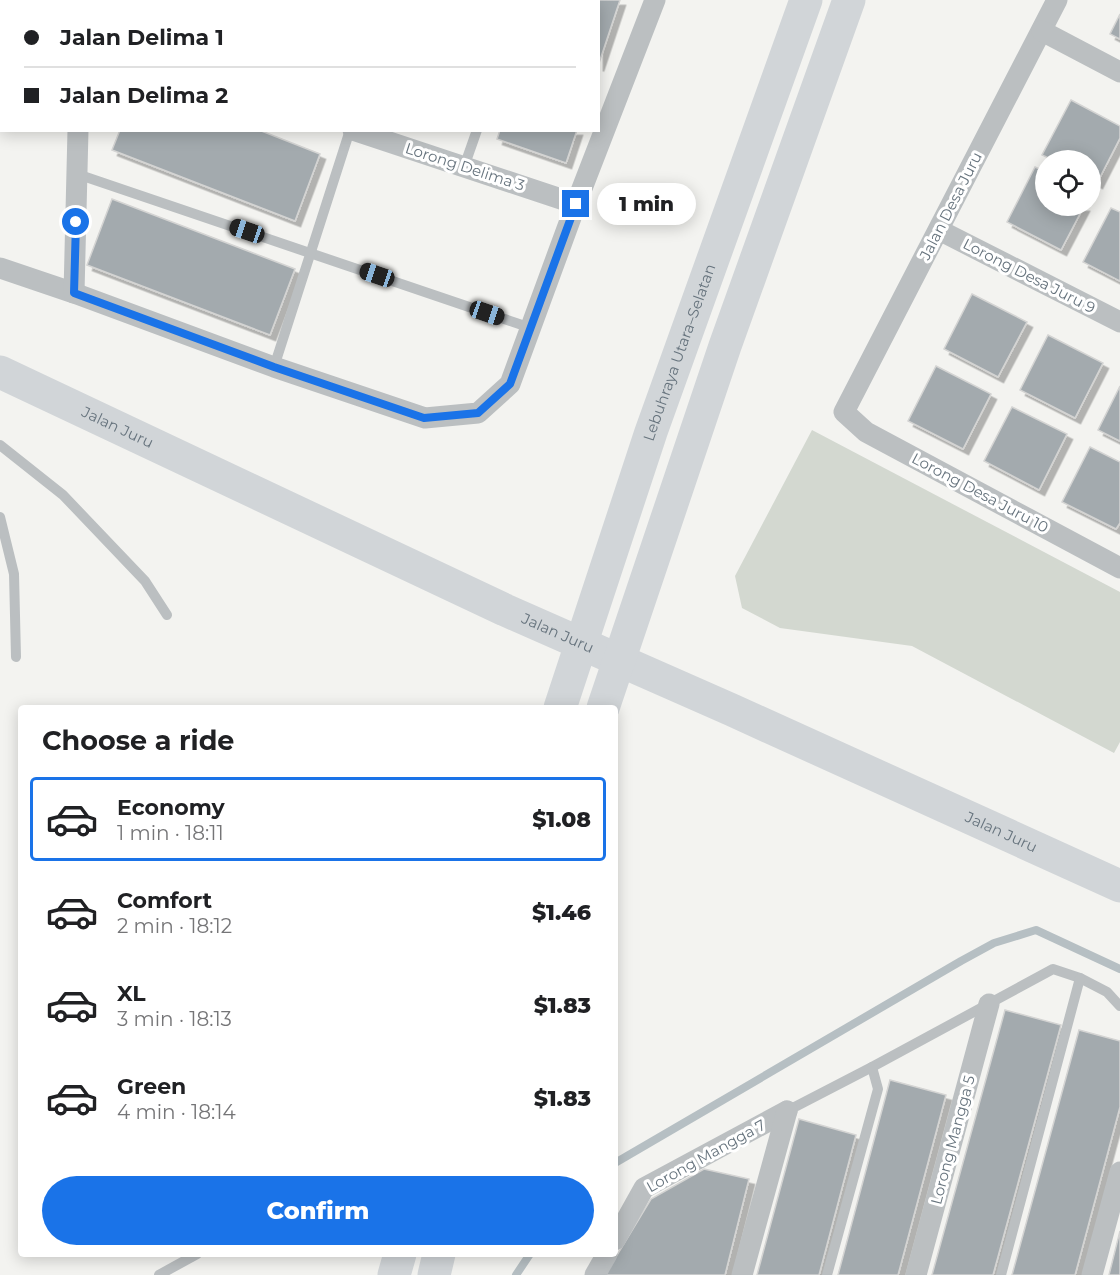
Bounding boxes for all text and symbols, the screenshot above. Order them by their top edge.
text: Jalan Delima 1 [60,24,224,51]
text: Jalan Delima 2 [60,82,228,109]
street label: Lorong Delima 3 [403,138,527,195]
street label: Jalan Desa Juru [915,149,986,264]
map controls [1035,150,1101,216]
button: locate [1035,150,1101,216]
callout: 1 min [597,183,696,225]
route end [562,190,589,217]
text: 1 min [619,192,674,216]
route start [62,208,89,235]
car [227,217,267,245]
street label: Lorong Desa Juru 9 [960,234,1099,317]
car [357,261,397,289]
street label: Lebuhraya Utara–Selatan [639,261,720,443]
car [467,299,507,327]
street label: Jalan Juru [78,402,157,452]
street label: Lorong Desa Juru 10 [909,448,1052,537]
street label: Jalan Juru [518,608,597,657]
text: Choose a ride [42,724,234,757]
icon: car [45,792,99,846]
text: Economy [117,794,225,821]
text: $1.08 [532,806,591,833]
street label: Jalan Juru [962,807,1040,856]
text: 1 min · 18:11 [117,821,224,845]
icon: car [45,885,99,939]
text: Comfort [117,887,212,914]
text: $1.46 [532,899,591,926]
text: 2 min · 18:12 [117,914,232,938]
icon: car [45,978,99,1032]
text: XL [117,980,146,1007]
text: $1.83 [534,992,591,1019]
text: 3 min · 18:13 [117,1007,232,1031]
icon: car [45,1071,99,1125]
text: Green [117,1073,186,1100]
street label: Lorong Mangga 5 [926,1073,979,1206]
text: $1.83 [534,1085,591,1112]
text: 4 min · 18:14 [117,1100,236,1124]
street label: Lorong Mangga 7 [643,1115,769,1196]
button: Confirm [42,1176,594,1245]

